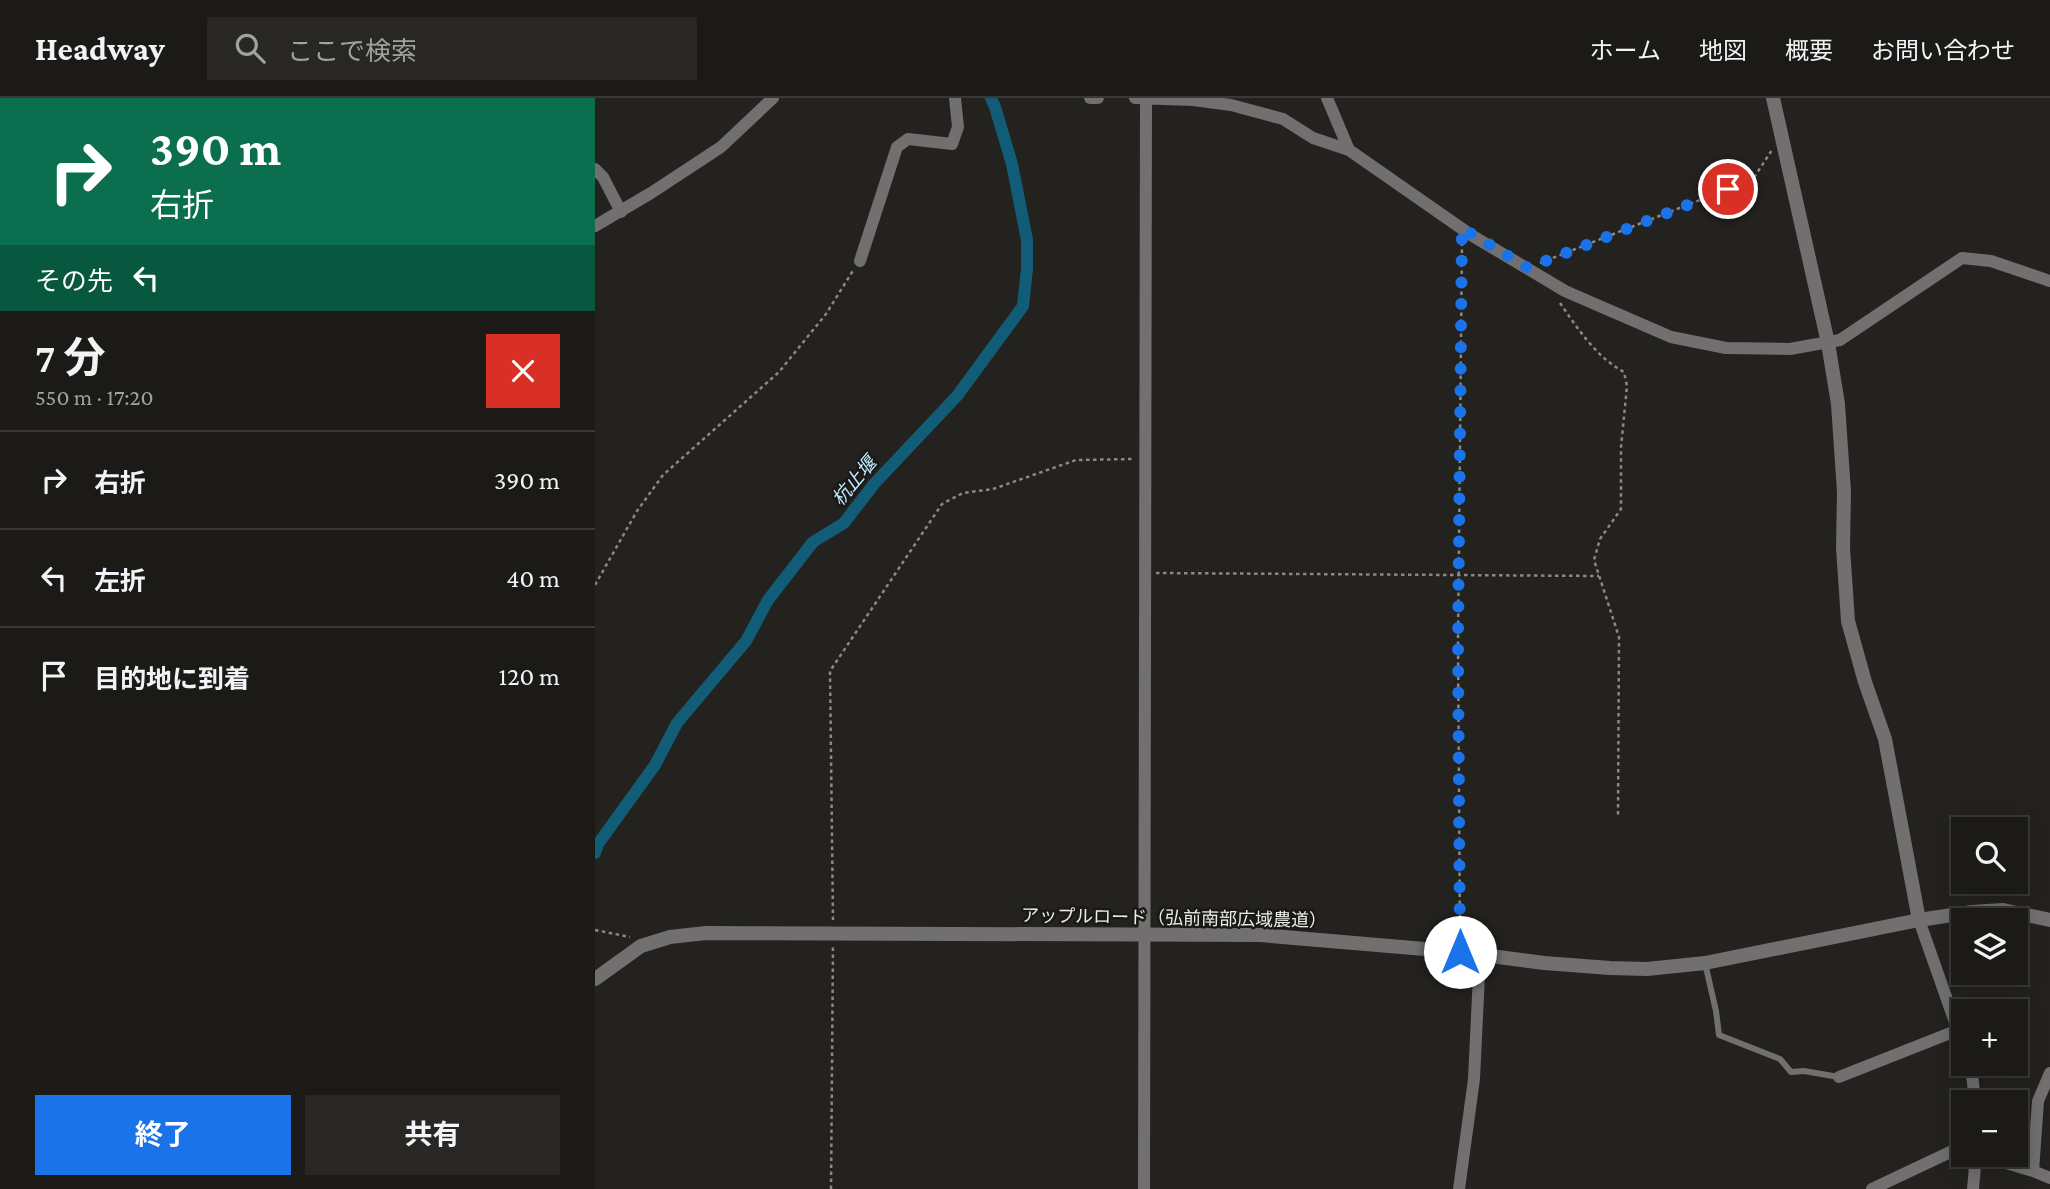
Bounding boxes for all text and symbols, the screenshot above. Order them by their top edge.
search box [207,17,697,80]
icon: search [231,29,269,67]
text: Headway [35,30,165,67]
text: ここで検索 [287,37,417,66]
text: ホーム [1590,37,1661,64]
text: 地図 [1699,37,1747,64]
text: 概要 [1785,37,1833,64]
text: お問い合わせ [1871,37,2015,64]
text: 390 m [150,121,281,176]
icon: right [35,126,126,217]
pin [1698,159,1758,219]
icon: arrive [1709,170,1747,208]
text: 右折 [150,187,214,223]
icon: left [127,259,165,297]
text: その先 [35,267,113,296]
text: 7 分 [35,334,105,381]
button: close [486,334,560,408]
text: 550 m · 17:20 [35,384,154,410]
water label: 杭止堰 [828,450,882,510]
icon: right [35,461,73,499]
text: 390 m [494,466,560,495]
text: 右折 [94,469,146,498]
icon: left [35,559,73,597]
text: 40 m [506,564,560,593]
text: 左折 [94,567,146,596]
icon: arrive [35,657,73,695]
text: 120 m [499,662,560,691]
text: 目的地に到着 [94,665,250,694]
map controls [1951,817,2028,1167]
button: search [1951,817,2028,894]
street label: アップルロード（弘前南部広域農道） [1021,905,1327,931]
button: layers [1951,908,2028,985]
position arrow [1423,915,1497,989]
button: + [1951,999,2028,1076]
button: − [1951,1090,2028,1167]
button: 終了 [35,1095,291,1175]
button: 共有 [305,1095,560,1175]

